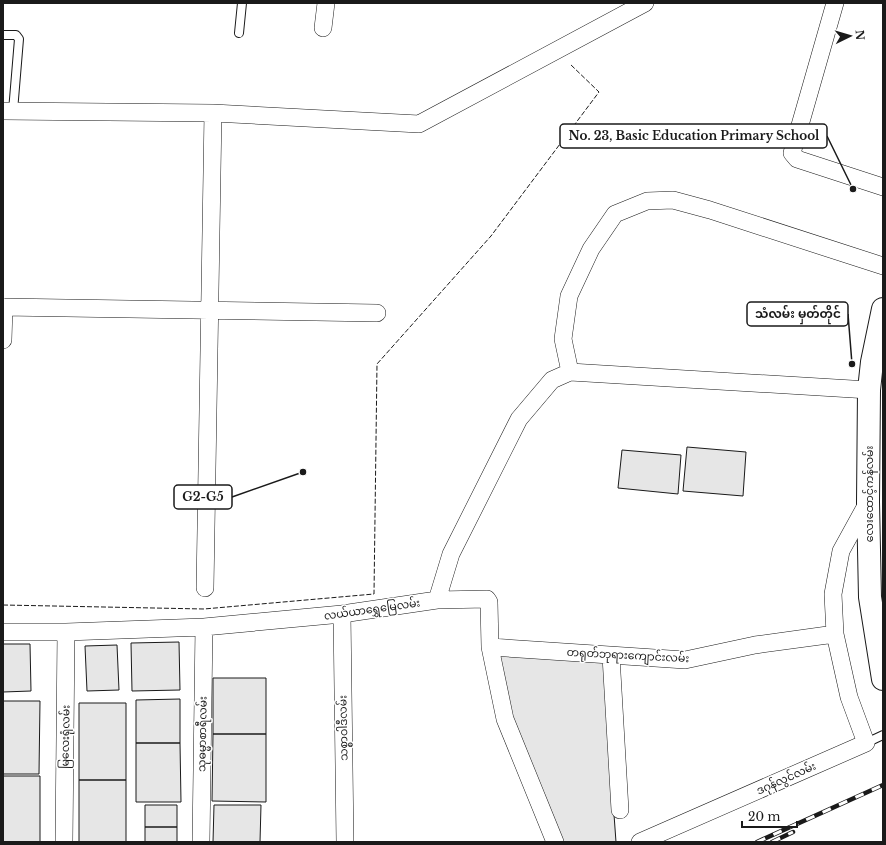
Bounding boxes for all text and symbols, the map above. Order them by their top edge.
north arrow [830,16,870,56]
text: N [853,29,867,42]
callout: No. 23, Basic Education Primary School [560,124,827,148]
text: No. 23, Basic Education Primary School [569,128,820,143]
callout: သံလမ်း မှတ်တိုင် [747,302,848,326]
text: သံလမ်း မှတ်တိုင် [755,304,841,325]
street label: လေးထောင့်ကန်လမ်း [862,446,878,542]
callout: G2-G5 [174,485,232,509]
text: G2-G5 [182,489,224,504]
street label: လယ်ယာရွှေမြေလမ်း [323,595,421,625]
street label: တရုတ်ဘုရားကျောင်းလမ်း [566,645,690,667]
street label: သစ္စာဝါဒီလမ်း [335,695,353,761]
street label: သုဓမ္မာစာရီလမ်း [194,696,212,772]
street label: မြလေးရုံလမ်း [57,705,75,769]
street label: ဒဂုန်လွင်လမ်း [754,759,819,799]
scale bar [742,803,797,829]
text: 20 m [748,809,780,824]

